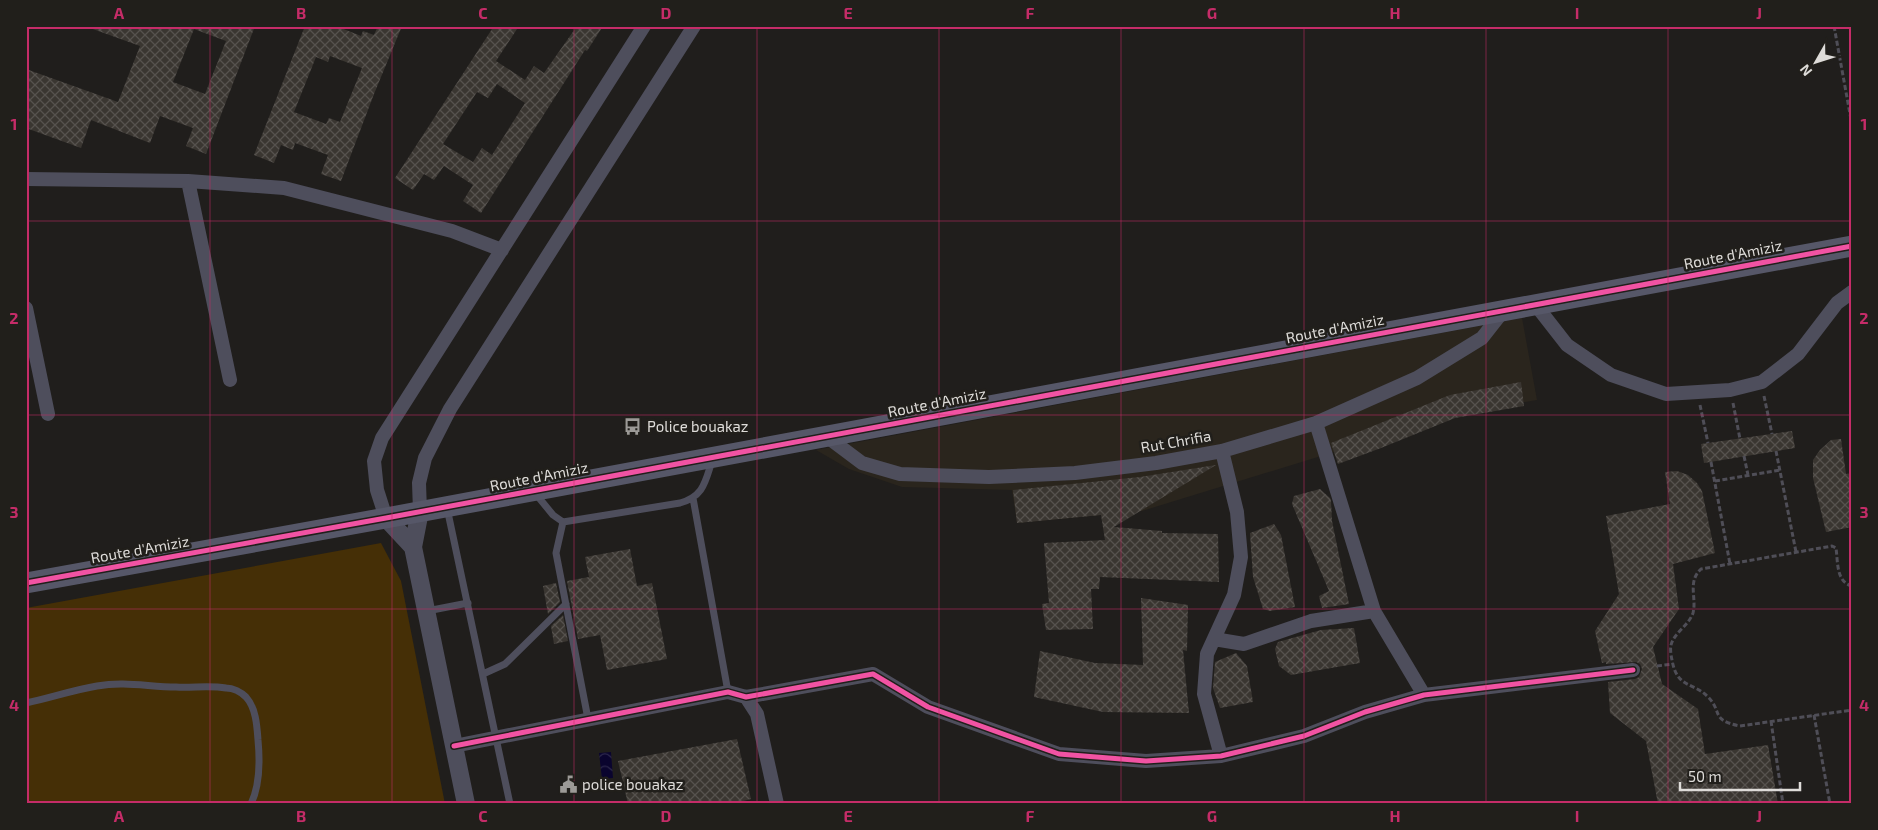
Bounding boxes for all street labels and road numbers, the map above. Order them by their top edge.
street label: Route d'Amiziz [1682,236,1784,272]
street label: Route d'Amiziz [1284,310,1386,346]
street label: Route d'Amiziz [886,384,988,420]
street label: Rut Chrifia [1139,426,1212,456]
street label: Route d'Amiziz [488,458,590,494]
street label: Route d'Amiziz [89,531,191,567]

